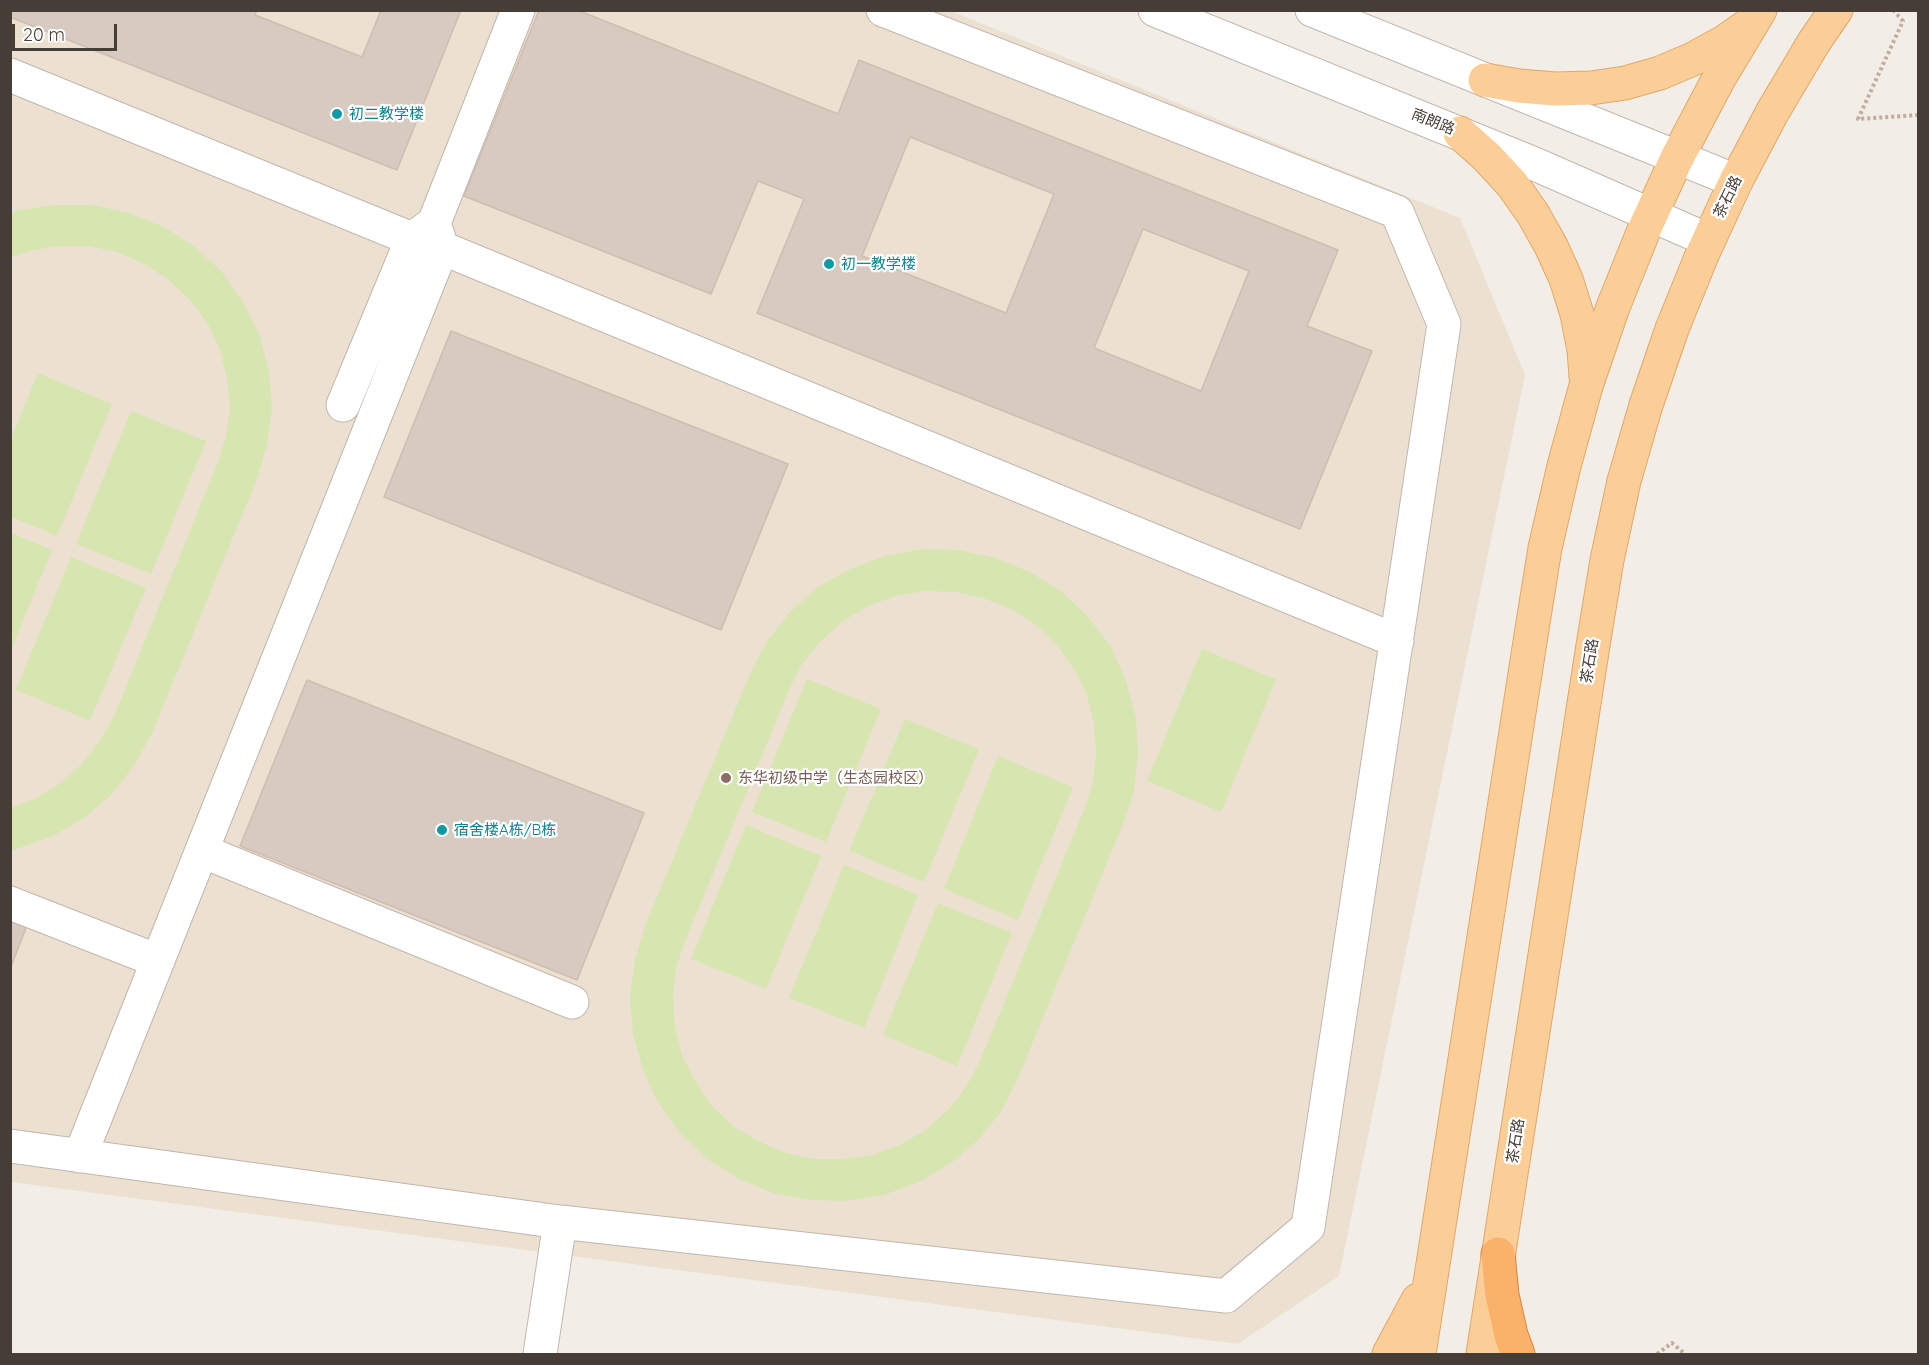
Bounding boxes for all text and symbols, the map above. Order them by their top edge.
scale bar [15,12,120,50]
text: 20 m [23,23,65,46]
place label: 初二教学楼 [349,105,424,123]
street label: 南朗路 [1409,105,1457,139]
marker: 初二教学楼 [330,107,344,121]
street label: 茶石路 [1710,173,1746,221]
place label: 初一教学楼 [841,255,916,273]
marker: 初一教学楼 [822,257,836,271]
street label: 茶石路 [1578,637,1602,685]
place label: 东华初级中学（生态园校区） [738,769,933,787]
marker: 东华初级中学（生态园校区） [719,771,733,785]
place label: 宿舍楼A栋/B栋 [454,821,556,839]
marker: 宿舍楼A栋/B栋 [435,823,449,837]
street label: 茶石路 [1504,1117,1528,1165]

